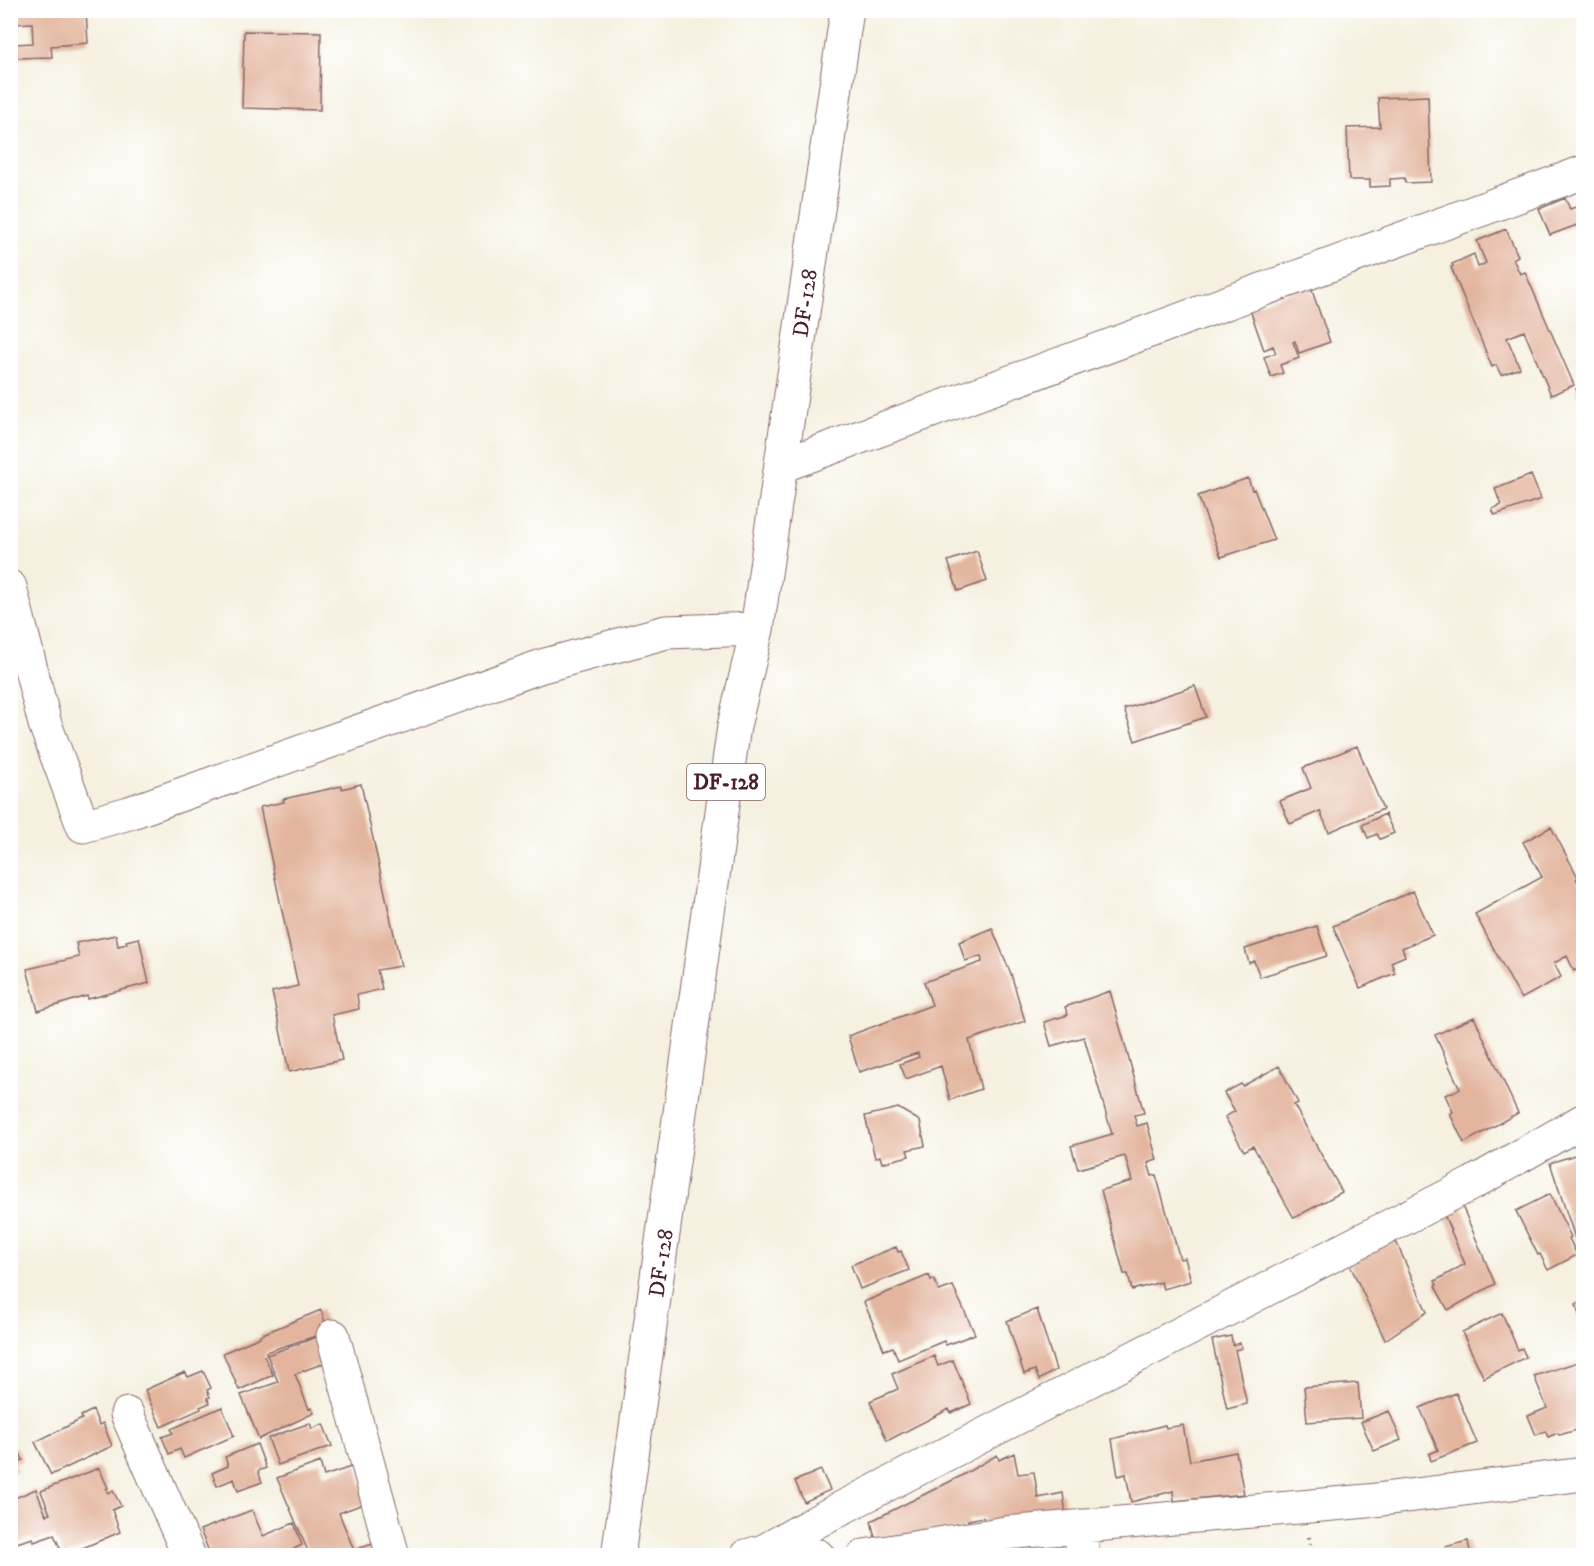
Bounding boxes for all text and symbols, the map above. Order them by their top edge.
street label: DF-128 [787,267,824,339]
road number: DF-128 [687,764,765,800]
street label: DF-128 [643,1227,680,1299]

